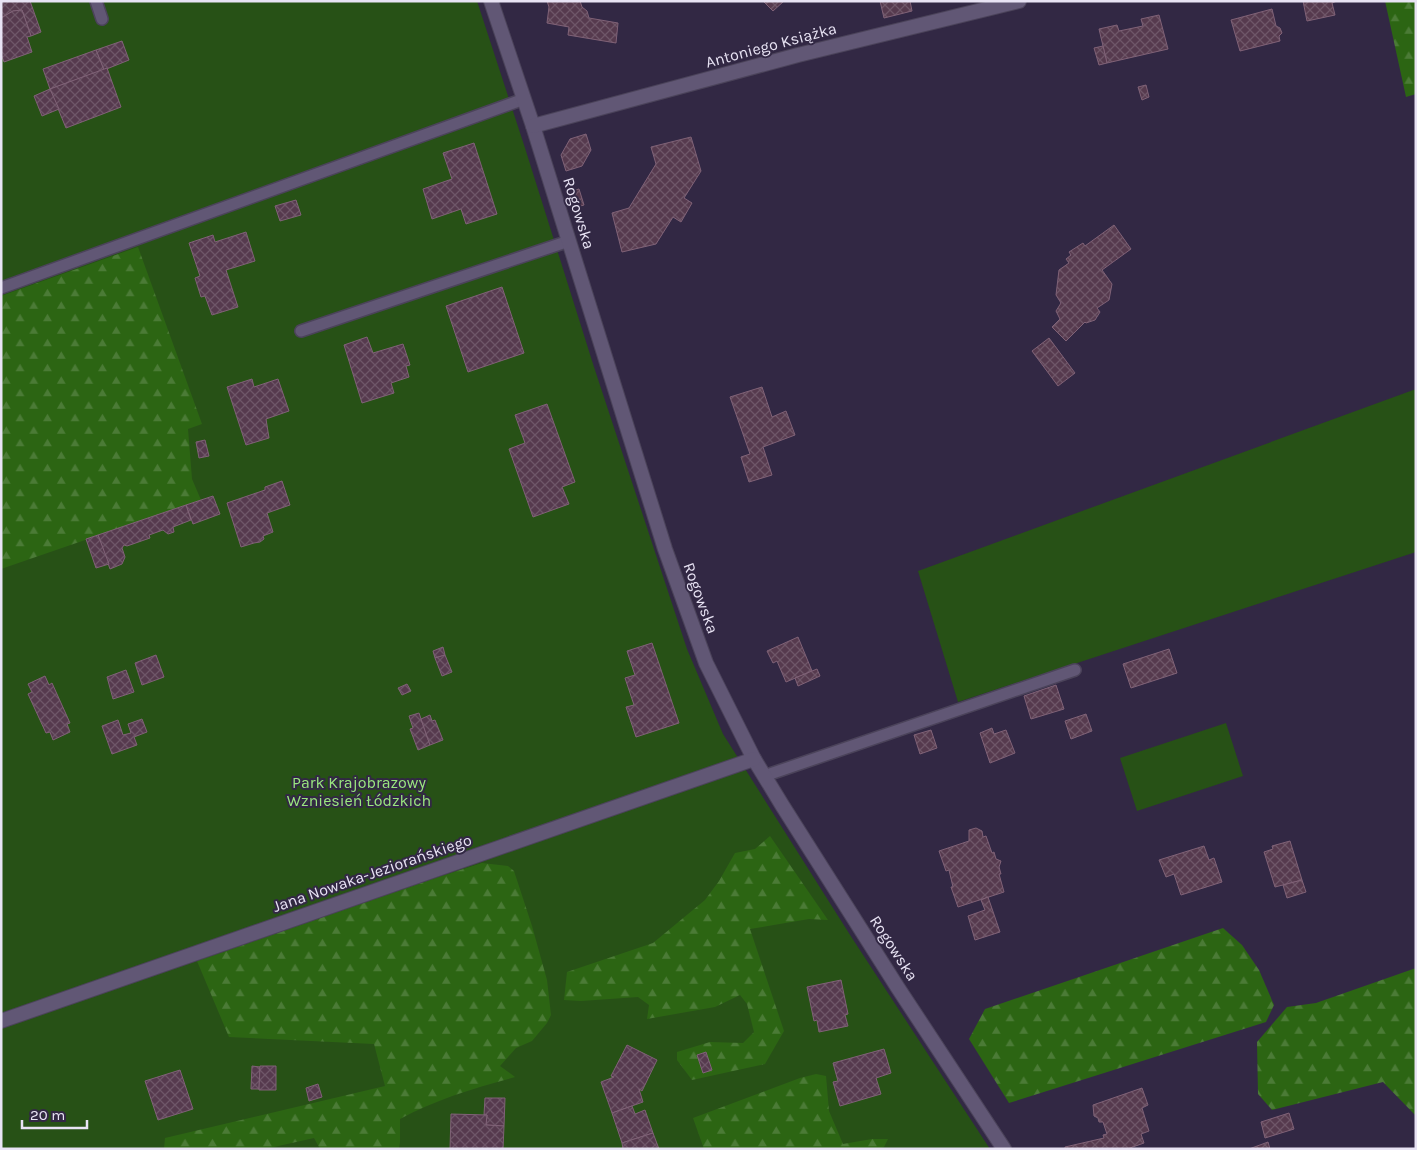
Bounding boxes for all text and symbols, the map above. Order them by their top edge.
street label: Antoniego Książka [703,18,839,72]
street label: Rogowska [559,175,599,251]
street label: Rogowska [679,560,723,636]
park label: Park Krajobrazowy Wzniesień Łódzkich [287,773,431,810]
street label: Jana Nowaka-Jeziorańskiego [270,830,474,916]
street label: Rogowska [866,912,922,984]
scale bar [22,1098,88,1130]
text: 20 m [30,1106,65,1124]

